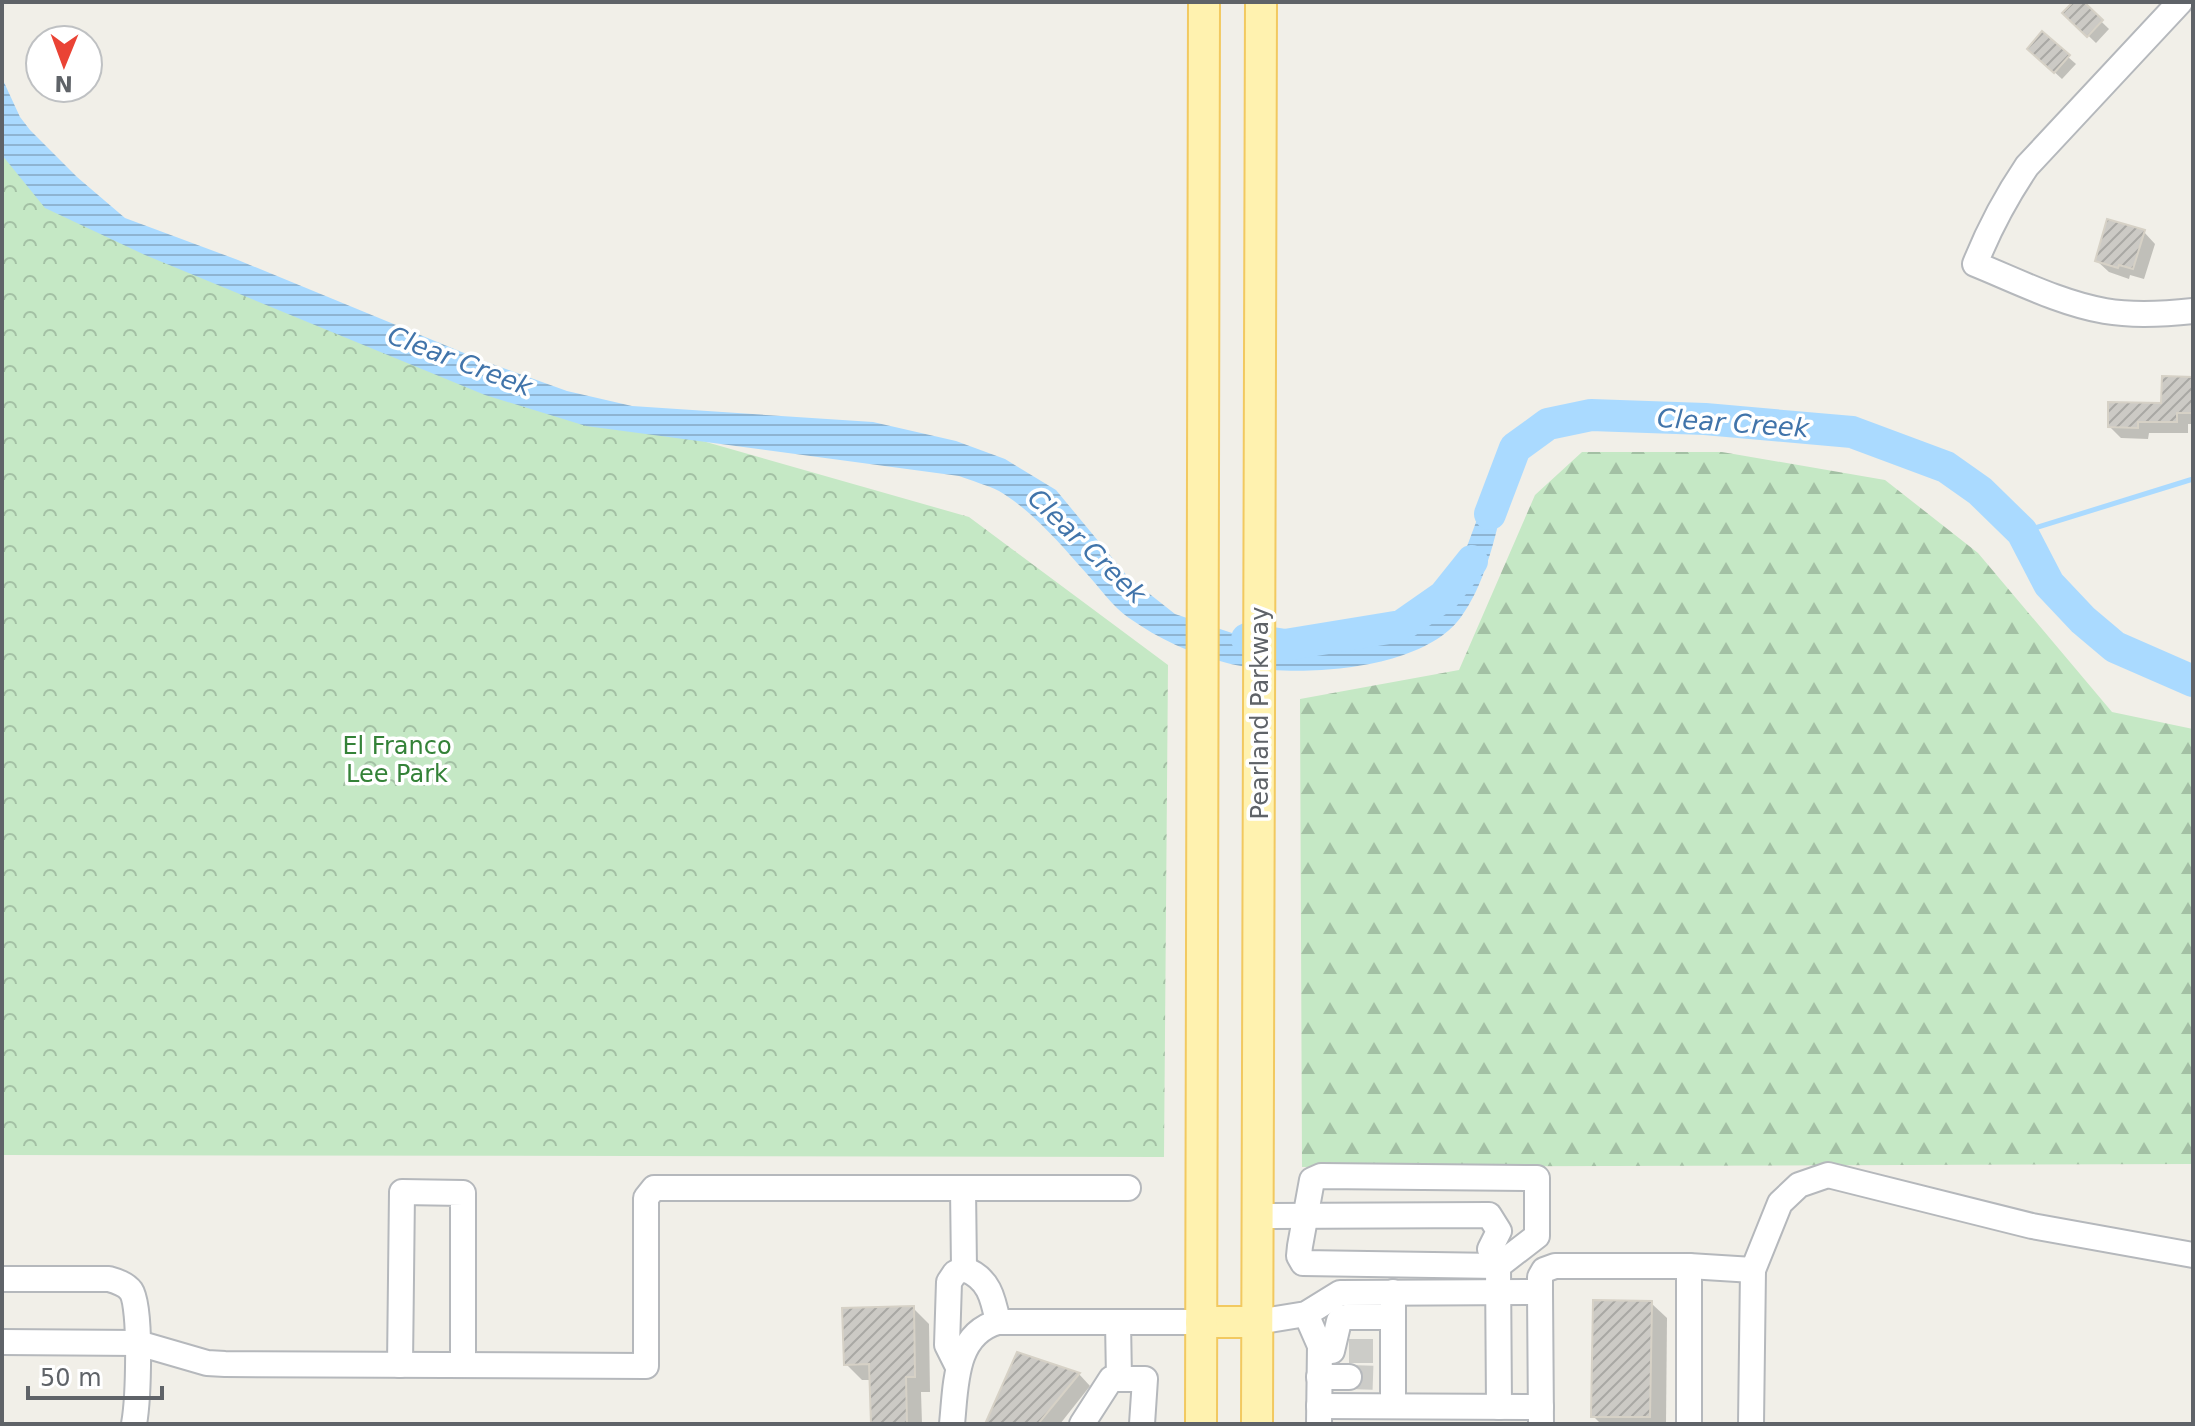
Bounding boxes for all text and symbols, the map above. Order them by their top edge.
north arrow [24,24,104,104]
text: N [54,71,73,96]
water label: Clear Creek [384,320,537,403]
water label: Clear Creek [1656,403,1811,443]
water label: Clear Creek [1022,482,1153,610]
street label: Pearland Parkway [1246,607,1274,819]
park label: El Franco Lee Park [342,732,452,788]
scale bar [28,1350,162,1400]
text: 50 m [40,1364,102,1392]

